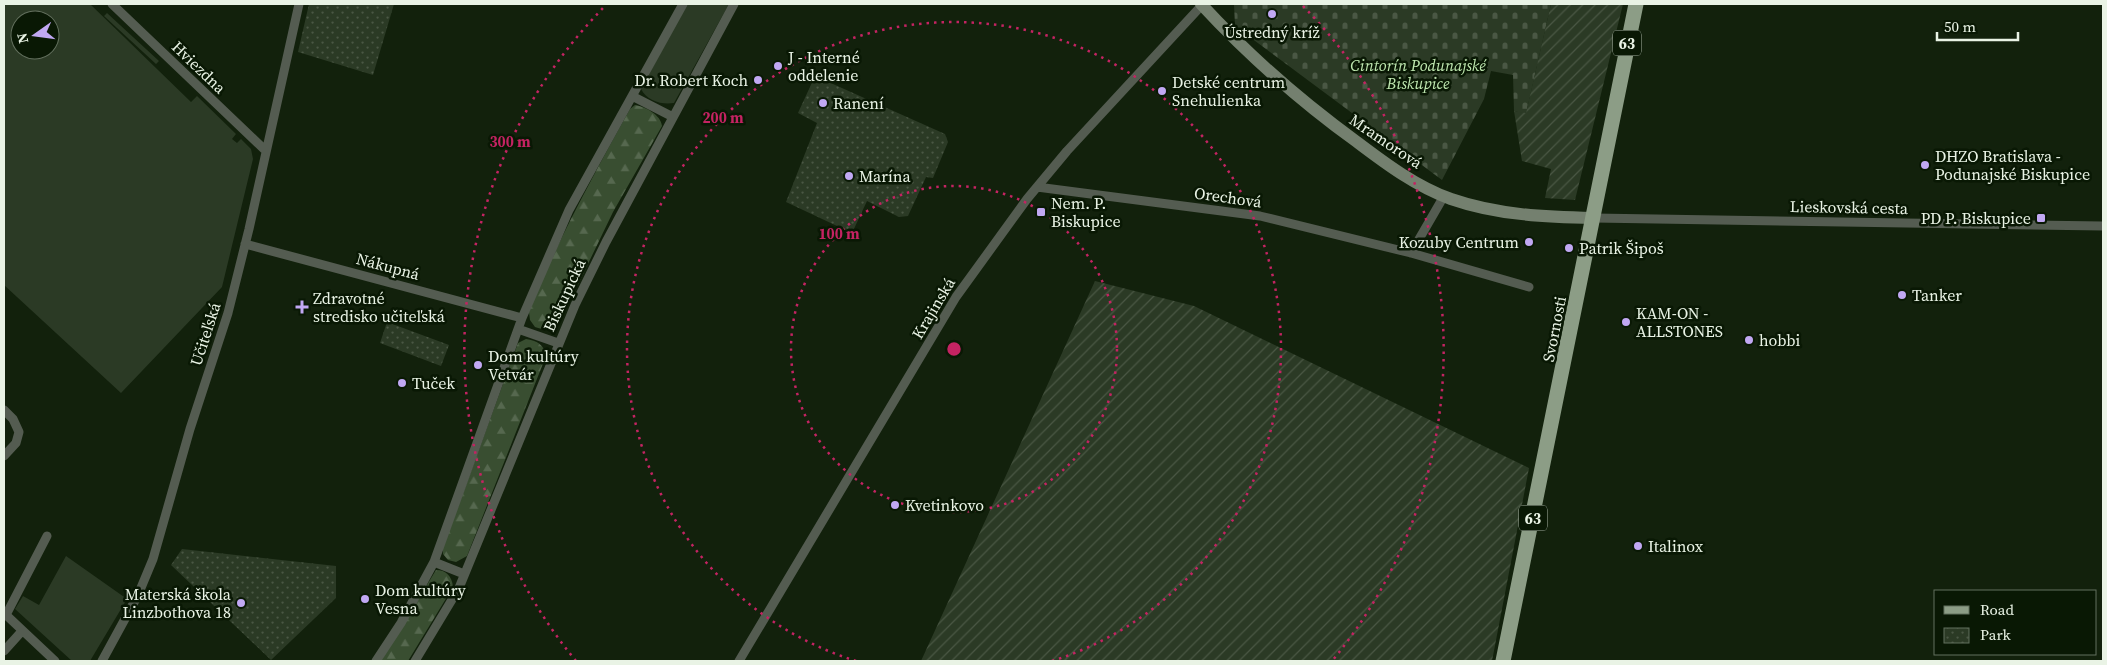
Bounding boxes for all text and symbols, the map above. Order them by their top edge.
marker: Ústredný kríž [1266,8,1278,20]
north arrow [10,10,60,60]
scale bar [1937,10,2018,42]
text: 50 m [1944,16,1976,37]
place label: Ústredný kríž [1224,21,1320,43]
road number: 63 [1613,30,1641,56]
text: N [11,31,33,46]
street label: Hviezdna [167,36,231,99]
place label: J - Interné oddelenie [787,46,860,86]
park label: Cintorín Podunajské Biskupice [1350,54,1487,94]
marker: J - Interné oddelenie [772,60,784,72]
place label: Dr. Robert Koch [634,69,748,91]
place label: Detské centrum Snehulienka [1172,71,1285,111]
marker: Dr. Robert Koch [752,74,764,86]
marker: Detské centrum Snehulienka [1156,85,1168,97]
place label: Ranení [833,92,884,114]
marker: Ranení [817,97,829,109]
text: 200 m [702,107,744,128]
street label: Mramorová [1345,108,1428,174]
text: 300 m [489,131,531,152]
place label: DHZO Bratislava - Podunajské Biskupice [1935,145,2090,185]
marker: DHZO Bratislava - Podunajské Biskupice [1919,159,1931,171]
place label: Marína [859,165,911,187]
marker: Marína [843,170,855,182]
street label: Orechová [1193,181,1264,213]
place label: Nem. P. Biskupice [1051,192,1121,232]
street label: Lieskovská cesta [1790,195,1909,219]
marker: Nem. P. Biskupice [1035,206,1047,218]
place label: PD P. Biskupice [1921,207,2031,229]
marker: PD P. Biskupice [2035,212,2047,224]
text: 100 m [818,223,860,244]
place label: Kozuby Centrum [1399,231,1519,253]
marker: Kozuby Centrum [1523,236,1535,248]
place label: Patrik Šipoš [1579,237,1664,259]
marker: Patrik Šipoš [1563,242,1575,254]
street label: Nákupná [354,247,423,285]
street label: Biskupická [538,254,591,335]
street label: Krajinská [906,272,960,343]
place label: Tanker [1912,284,1962,306]
place label: Zdravotné stredisko učiteľská [313,287,446,327]
marker: Tanker [1896,289,1908,301]
street label: Svornosti [1537,294,1571,364]
street label: Učiteľská [184,299,226,369]
marker: Zdravotné stredisko učiteľská [295,300,309,314]
place label: KAM-ON - ALLSTONES [1636,302,1723,342]
marker: KAM-ON - ALLSTONES [1620,316,1632,328]
place label: hobbi [1759,329,1801,351]
marker: hobbi [1743,334,1755,346]
centre of rings [945,340,963,358]
place label: Dom kultúry Vetvár [488,345,580,385]
marker: Dom kultúry Vetvár [472,359,484,371]
place label: Tuček [412,372,455,394]
marker: Tuček [396,377,408,389]
place label: Kvetinkovo [905,494,984,516]
marker: Kvetinkovo [889,499,901,511]
road number: 63 [1519,506,1547,530]
place label: Italinox [1648,535,1704,557]
marker: Italinox [1632,540,1644,552]
place label: Dom kultúry Vesna [375,579,467,619]
place label: Materská škola Linzbothova 18 [123,583,232,623]
legend [1934,590,2097,655]
marker: Dom kultúry Vesna [359,593,371,605]
marker: Materská škola Linzbothova 18 [235,597,247,609]
text: Road [1980,599,2014,620]
text: Park [1980,624,2012,645]

